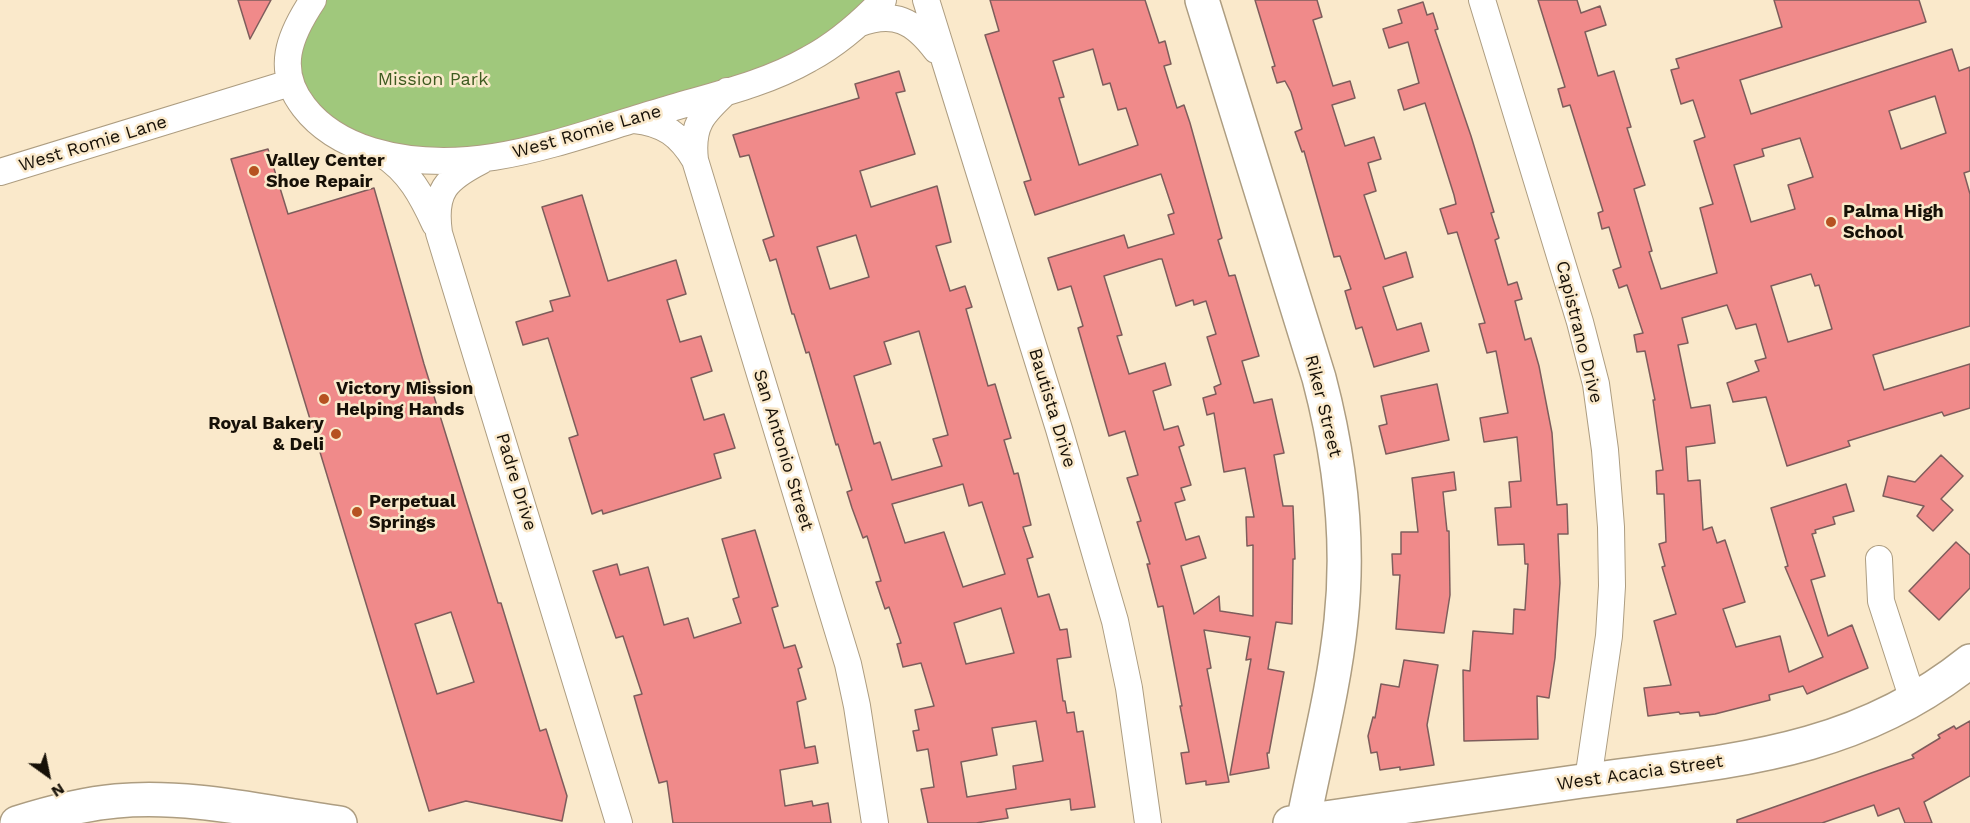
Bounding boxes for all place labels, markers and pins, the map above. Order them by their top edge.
place label: Valley Center Shoe Repair [266,150,385,192]
marker: Valley Center Shoe Repair [247,164,261,178]
place label: Palma High School [1843,201,1944,244]
marker: Palma High School [1824,215,1838,229]
place label: Victory Mission Helping Hands [336,378,473,420]
marker: Victory Mission Helping Hands [317,392,331,406]
place label: Royal Bakery & Deli [208,413,324,456]
marker: Royal Bakery & Deli [329,427,343,441]
place label: Perpetual Springs [369,491,456,534]
marker: Perpetual Springs [350,505,364,519]

